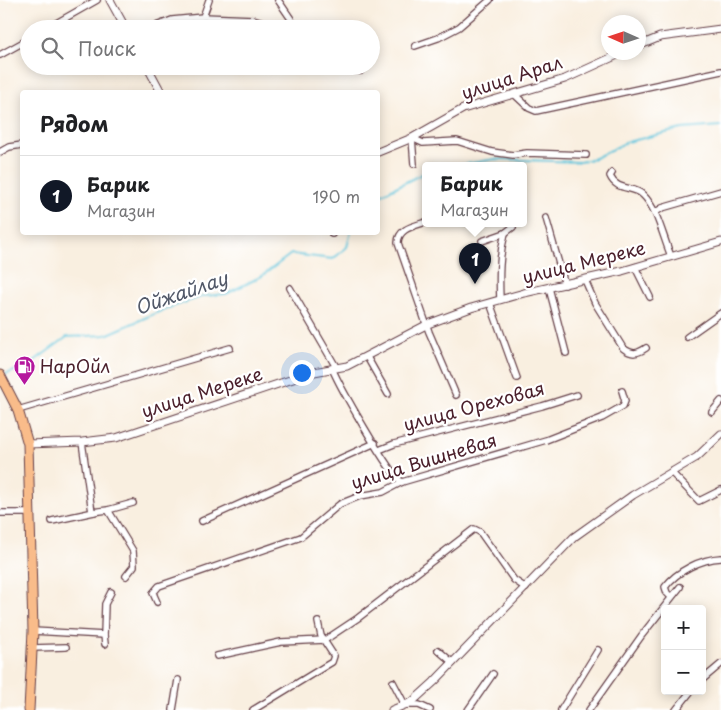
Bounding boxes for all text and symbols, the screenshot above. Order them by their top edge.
north arrow [601,15,646,60]
search box [20,20,380,75]
icon: search [38,34,66,62]
text: Поиск [78,34,136,62]
street label: улица Арал [457,48,566,106]
text: Рядом [40,107,108,139]
popup [422,162,527,227]
text: Барик [440,169,503,197]
text: Барик [87,170,149,198]
text: 1 [52,184,60,208]
text: 190 m [312,184,360,208]
text: Магазин [440,197,509,221]
text: Магазин [87,198,156,222]
street label: улица Мереке [519,233,648,290]
pin: 1 [459,243,491,284]
water label: Ойжайлау [130,263,232,321]
place label: НарОйл [40,352,110,379]
fuel station icon: НарОйл [12,355,36,386]
street label: улица Мереке [137,359,266,424]
your location [289,360,315,386]
street label: улица Ореховая [400,374,547,437]
street label: улица Вишневая [347,426,500,496]
map controls [661,605,706,695]
button: + [661,605,706,650]
button: − [661,650,706,695]

